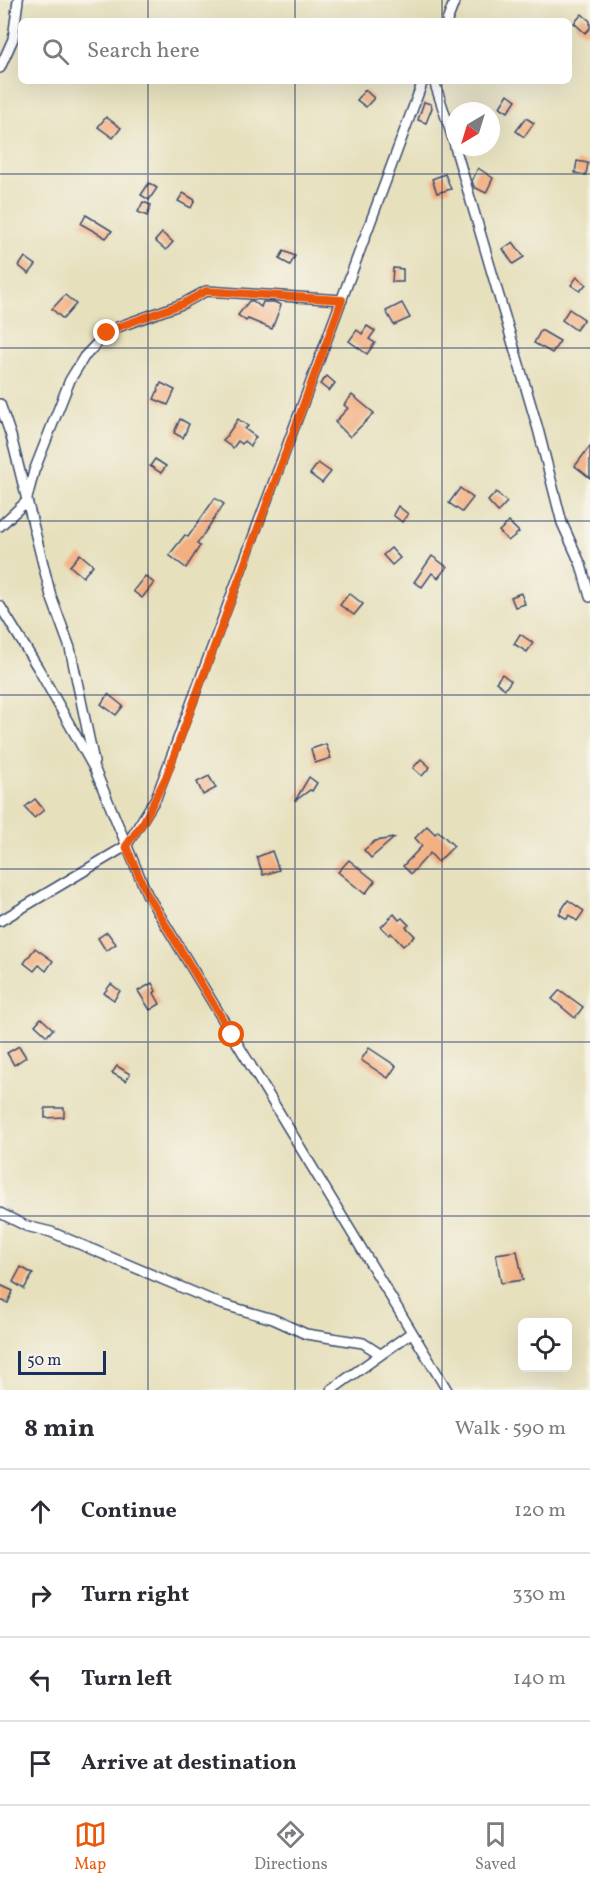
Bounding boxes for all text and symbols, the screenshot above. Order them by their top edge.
search box [18,18,572,84]
icon: search [39,35,72,68]
text: Search here [87,36,200,67]
north arrow [446,102,500,156]
route end [93,319,119,345]
route start [218,1021,244,1047]
map controls [518,1318,572,1372]
button: locate [518,1318,572,1372]
scale bar [18,1348,106,1376]
text: 50 m [27,1350,61,1372]
text: 8 min [24,1411,95,1447]
text: Walk · 590 m [455,1415,566,1443]
icon: ahead [24,1495,57,1528]
text: Continue [81,1496,177,1527]
text: 120 m [514,1497,566,1525]
icon: right [24,1579,57,1612]
text: Turn right [81,1580,189,1611]
text: 330 m [512,1581,566,1609]
icon: left [24,1663,57,1696]
text: Turn left [81,1664,172,1695]
text: 140 m [513,1665,566,1693]
icon: arrive [24,1747,57,1780]
text: Arrive at destination [81,1748,297,1779]
tab: Map [74,1818,107,1876]
tab: Directions [254,1818,328,1876]
tab: Saved [475,1818,516,1876]

